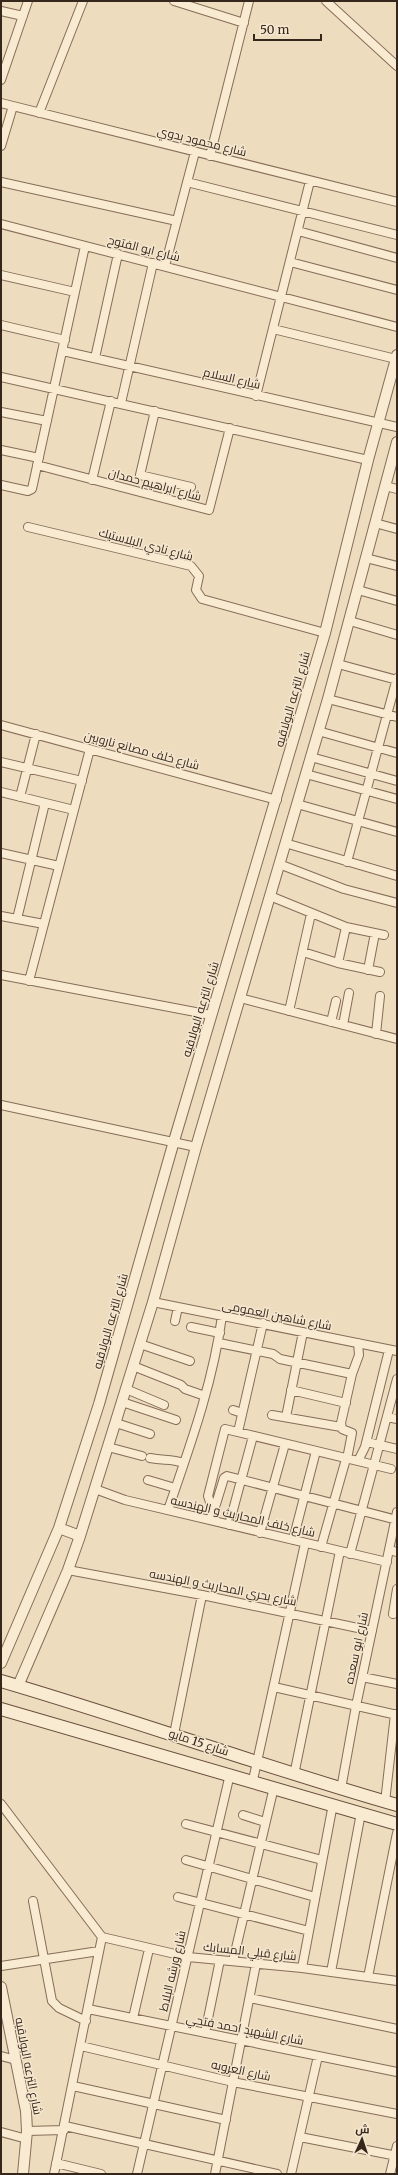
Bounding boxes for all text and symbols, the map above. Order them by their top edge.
scale bar [254,16,321,42]
text: 50 m [260,22,289,37]
street label: شارع محمود بدوي [155,123,248,162]
street label: شارع ابو الفتوح [106,232,182,265]
street label: شارع السلام [202,364,262,393]
street label: شارع ابراهيم حمدان [107,464,203,505]
street label: شارع نادي البلاستيك [96,524,195,567]
street label: شارع الترعه البولاقيه [271,649,314,749]
street label: شارع خلف مصانع ناروبين [83,727,201,774]
street label: شارع الترعه البولاقيه [178,959,223,1059]
street label: شارع الترعه البولاقيه [89,1271,132,1371]
street label: شارع شاهين العمومى [221,1297,333,1334]
street label: شارع خلف المحاريث و الهندسه [169,1492,317,1541]
street label: شارع بحري المحاريث و الهندسه [147,1565,298,1612]
street label: شارع ابو سعده [341,1611,372,1686]
street label: شارع 15 مايو [167,1725,231,1760]
street label: شارع ورشه البلاط [155,1929,190,2013]
street label: شارع قبلي المسابك [202,1939,298,1966]
street label: شارع الشهيد احمد فتحي [184,2010,305,2051]
street label: شارع الترعه البولاقيه [11,2016,46,2116]
street label: شارع العروبه [210,2056,272,2085]
north arrow [342,2119,382,2159]
text: ش [355,2122,370,2136]

